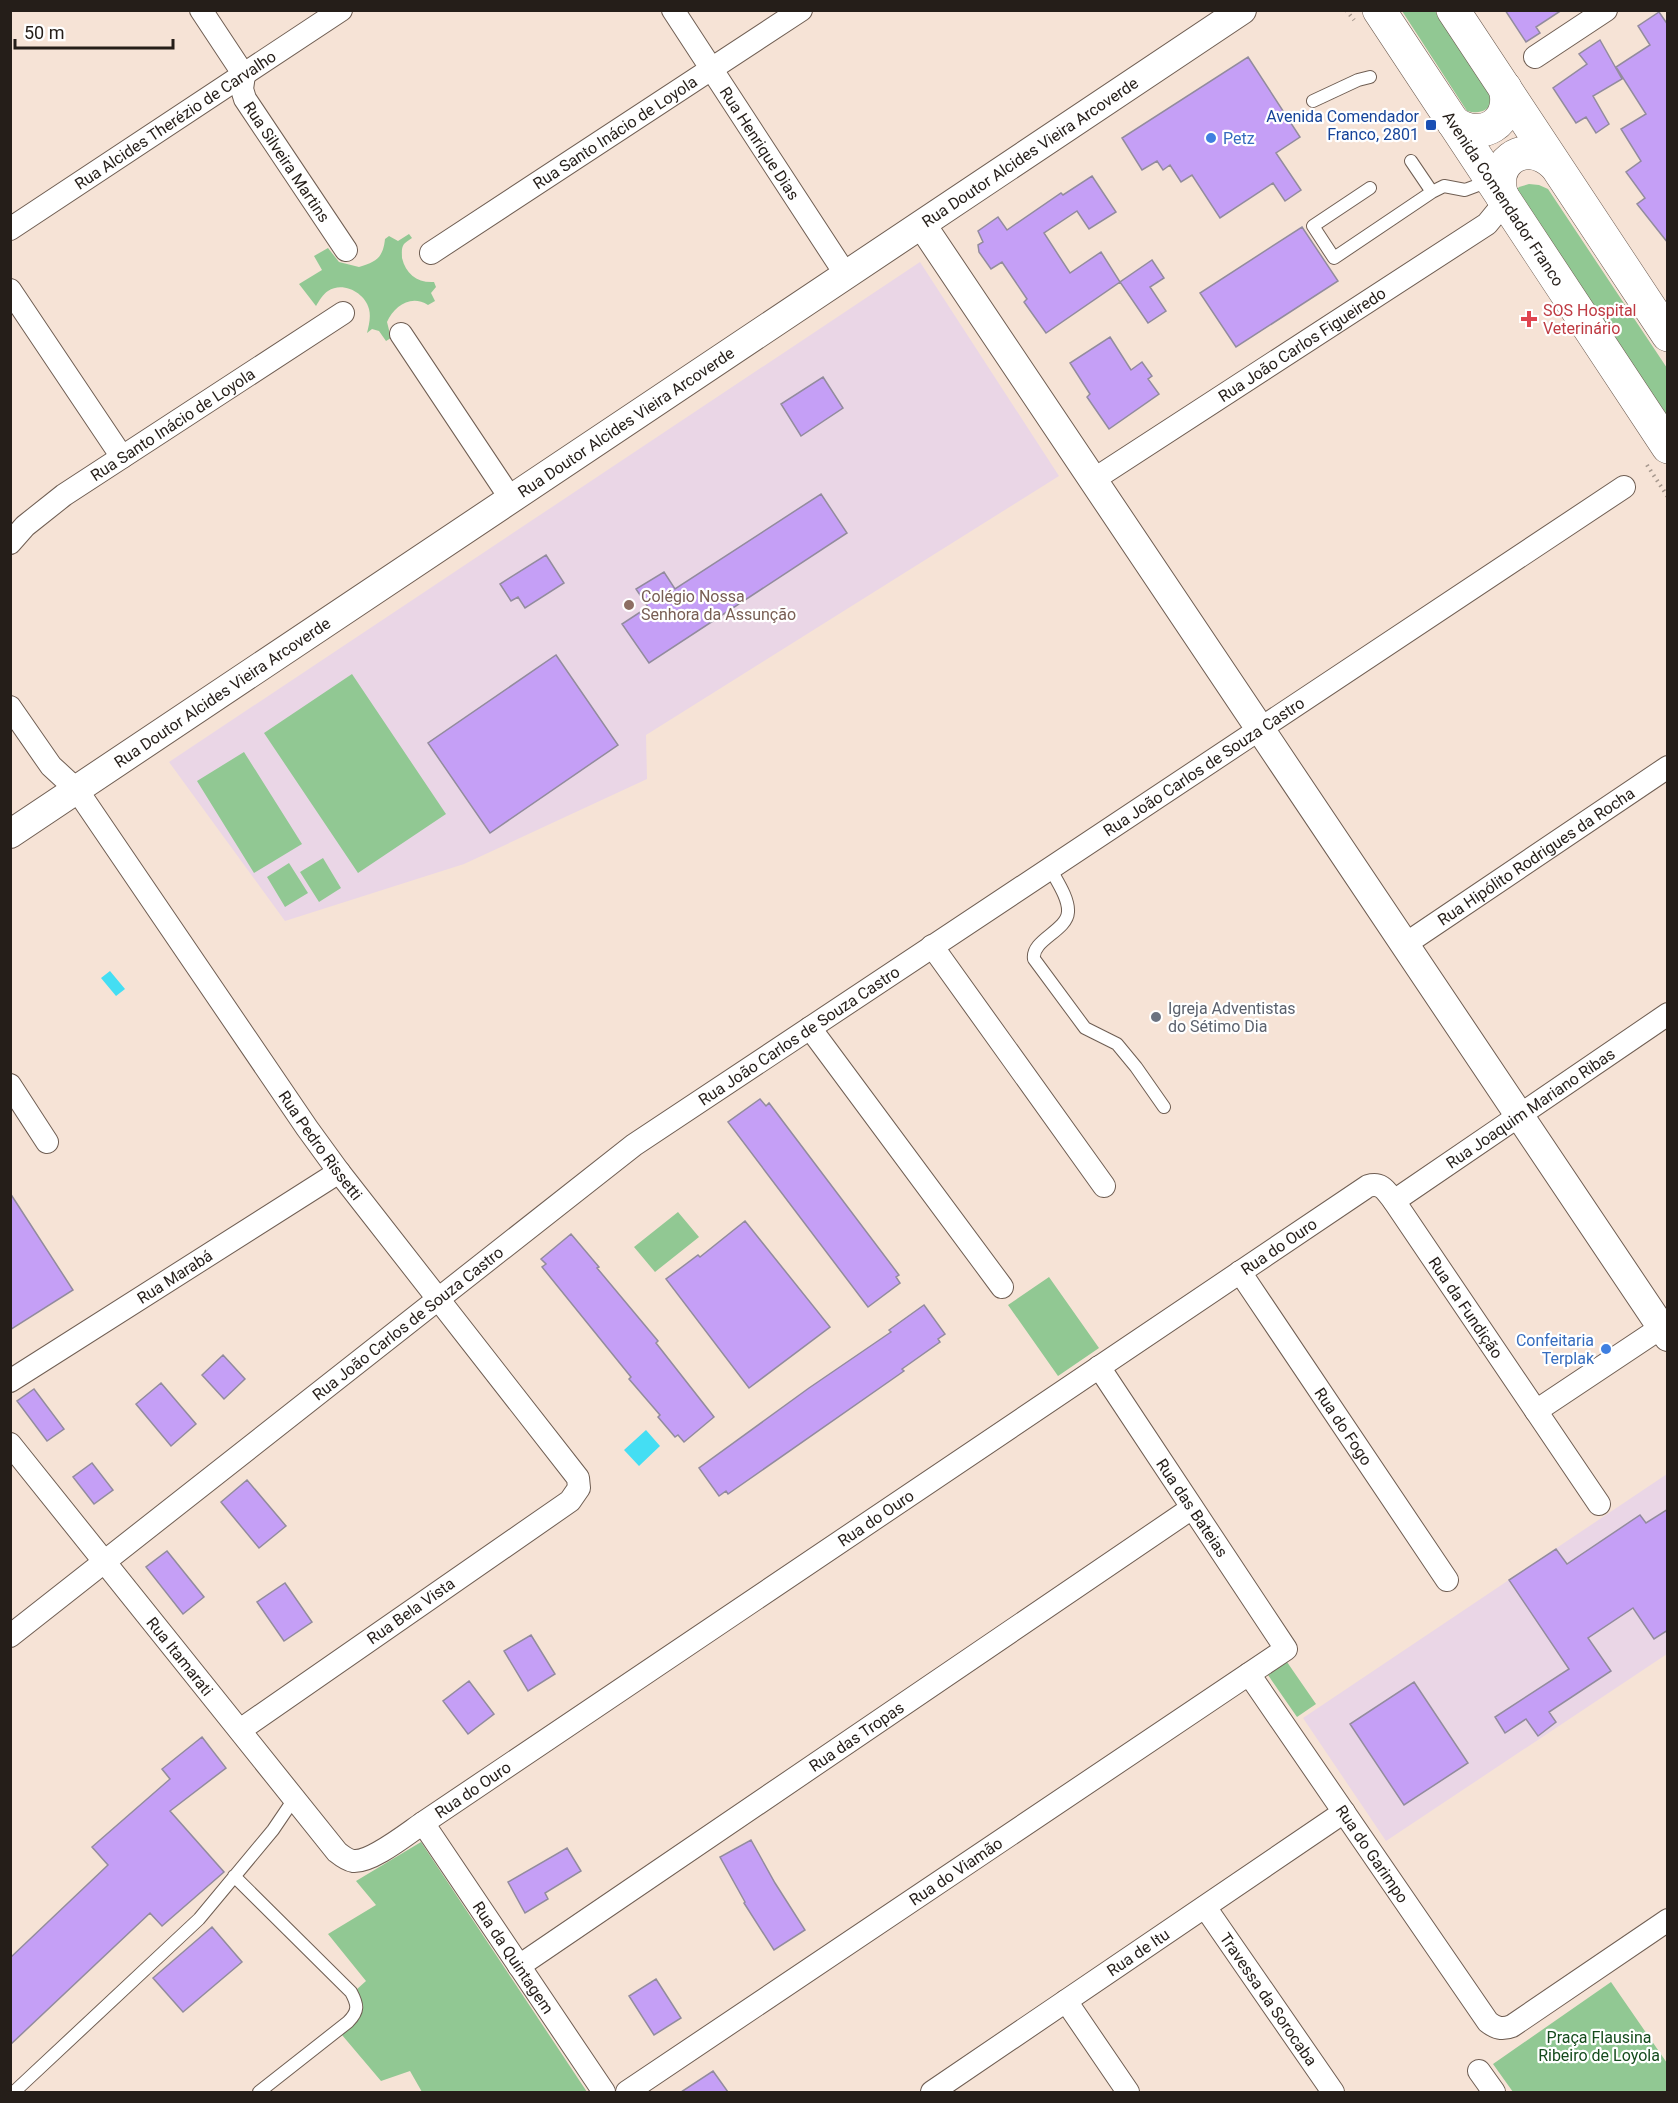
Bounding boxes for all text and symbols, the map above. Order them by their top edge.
scale bar [15,12,172,50]
text: 50 m [24,22,64,43]
street label: Rua Alcides Therézio de Carvalho [71,46,279,193]
street label: Rua Santo Inácio de Loyola [529,72,700,193]
street label: Rua Doutor Alcides Vieira Arcoverde [918,73,1142,231]
street label: Rua Henrique Dias [716,83,804,203]
street label: Rua Silveira Martins [240,98,334,226]
place label: Avenida Comendador Franco, 2801 [1266,107,1420,144]
street label: Avenida Comendador Franco [1439,108,1568,289]
marker: Avenida Comendador Franco, 2801 [1424,118,1438,132]
place label: Petz [1223,129,1255,148]
marker: Petz [1204,131,1218,145]
street label: Rua João Carlos Figueiredo [1215,283,1389,406]
place label: SOS Hospital Veterinário [1543,301,1636,338]
marker: SOS Hospital Veterinário [1520,310,1538,328]
street label: Rua Doutor Alcides Vieira Arcoverde [514,343,738,501]
street label: Rua Santo Inácio de Loyola [87,364,258,485]
place label: Colégio Nossa Senhora da Assunção [641,587,796,624]
marker: Colégio Nossa Senhora da Assunção [622,598,636,612]
street label: Rua Doutor Alcides Vieira Arcoverde [110,613,334,771]
street label: Rua João Carlos de Souza Castro [1099,693,1308,840]
street label: Rua Hipólito Rodrigues da Rocha [1434,783,1638,929]
street label: Rua João Carlos de Souza Castro [695,962,903,1109]
place label: Igreja Adventistas do Sétimo Dia [1168,999,1296,1036]
marker: Igreja Adventistas do Sétimo Dia [1149,1010,1163,1024]
street label: Rua Joaquim Mariano Ribas [1442,1044,1618,1172]
street label: Rua Pedro Rissetti [275,1087,367,1204]
street label: Rua do Ouro [1237,1214,1320,1279]
street label: Rua João Carlos de Souza Castro [308,1242,507,1404]
street label: Rua Marabá [133,1245,216,1307]
street label: Rua da Fundição [1425,1253,1507,1362]
place label: Confeitaria Terplak [1516,1331,1595,1368]
marker: Confeitaria Terplak [1599,1342,1613,1356]
street label: Rua do Fogo [1311,1384,1377,1469]
street label: Rua das Bateias [1152,1455,1232,1561]
street label: Rua do Ouro [834,1485,917,1550]
street label: Rua Bela Vista [364,1574,458,1648]
street label: Rua Itamarati [143,1613,217,1699]
street label: Rua das Tropas [805,1698,907,1775]
street label: Rua do Ouro [431,1757,514,1822]
street label: Rua do Garimpo [1332,1801,1413,1906]
street label: Rua do Viamão [905,1833,1006,1909]
street label: Rua da Quintagem [469,1898,558,2017]
street label: Rua de Itu [1103,1924,1173,1980]
street label: Travessa da Sorocaba [1216,1929,1321,2069]
park label: Praça Flausina Ribeiro de Loyola [1538,2028,1660,2065]

